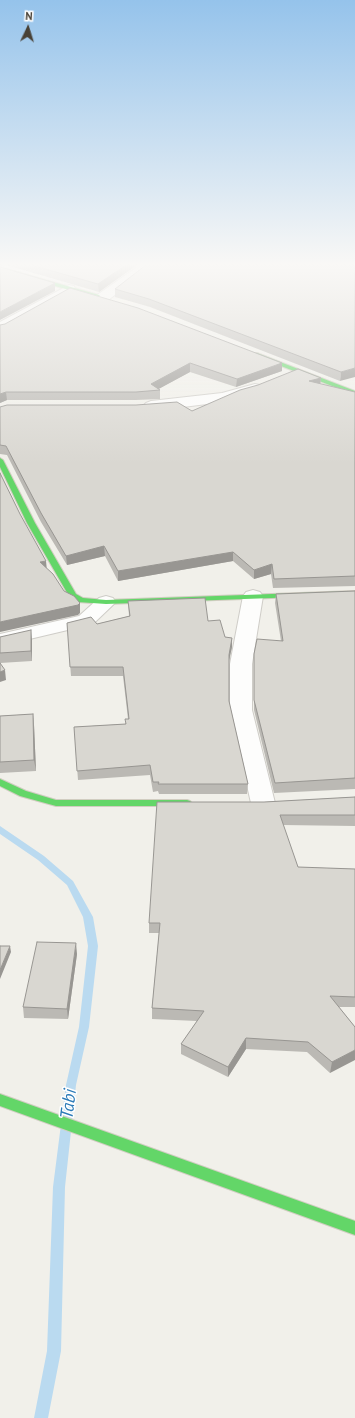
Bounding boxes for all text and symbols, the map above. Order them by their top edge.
north arrow [8,8,48,48]
text: N [25,9,33,23]
water label: Tabi [56,1088,82,1120]

